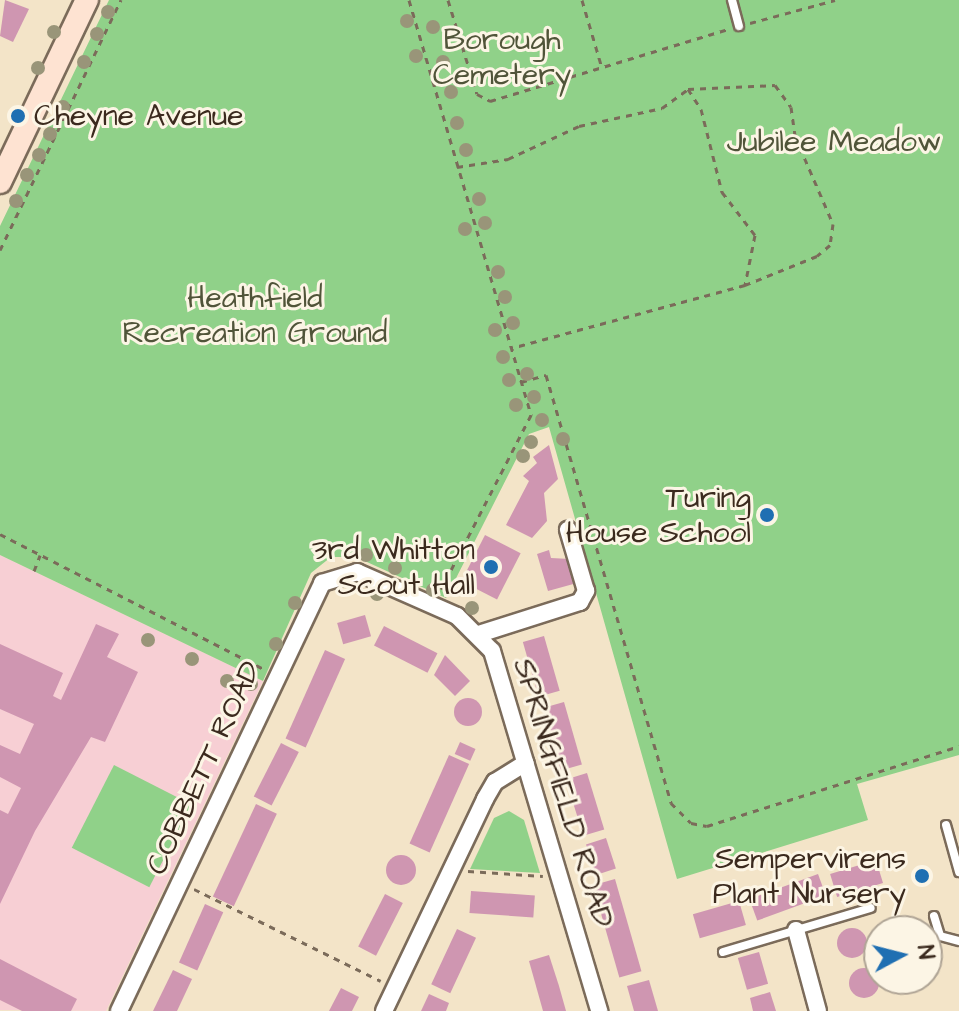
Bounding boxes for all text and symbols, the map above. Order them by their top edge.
park label: Borough Cemetery [433,22,571,92]
place label: Cheyne Avenue [34,98,244,134]
marker: Cheyne Avenue [9,107,27,125]
park label: Jubilee Meadow [727,124,941,160]
park label: Heathfield Recreation Ground [122,280,388,350]
place label: Turing House School [566,480,751,550]
marker: Turing House School [758,506,776,524]
place label: 3rd Whitton Scout Hall [312,532,475,602]
marker: 3rd Whitton Scout Hall [482,558,500,576]
street label: SPRINGFIELD ROAD [505,654,621,932]
street label: COBBETT ROAD [139,656,269,880]
place label: Sempervirens Plant Nursery [713,841,906,912]
marker: Sempervirens Plant Nursery [913,867,931,885]
north arrow [863,915,943,995]
text: N [909,944,942,961]

